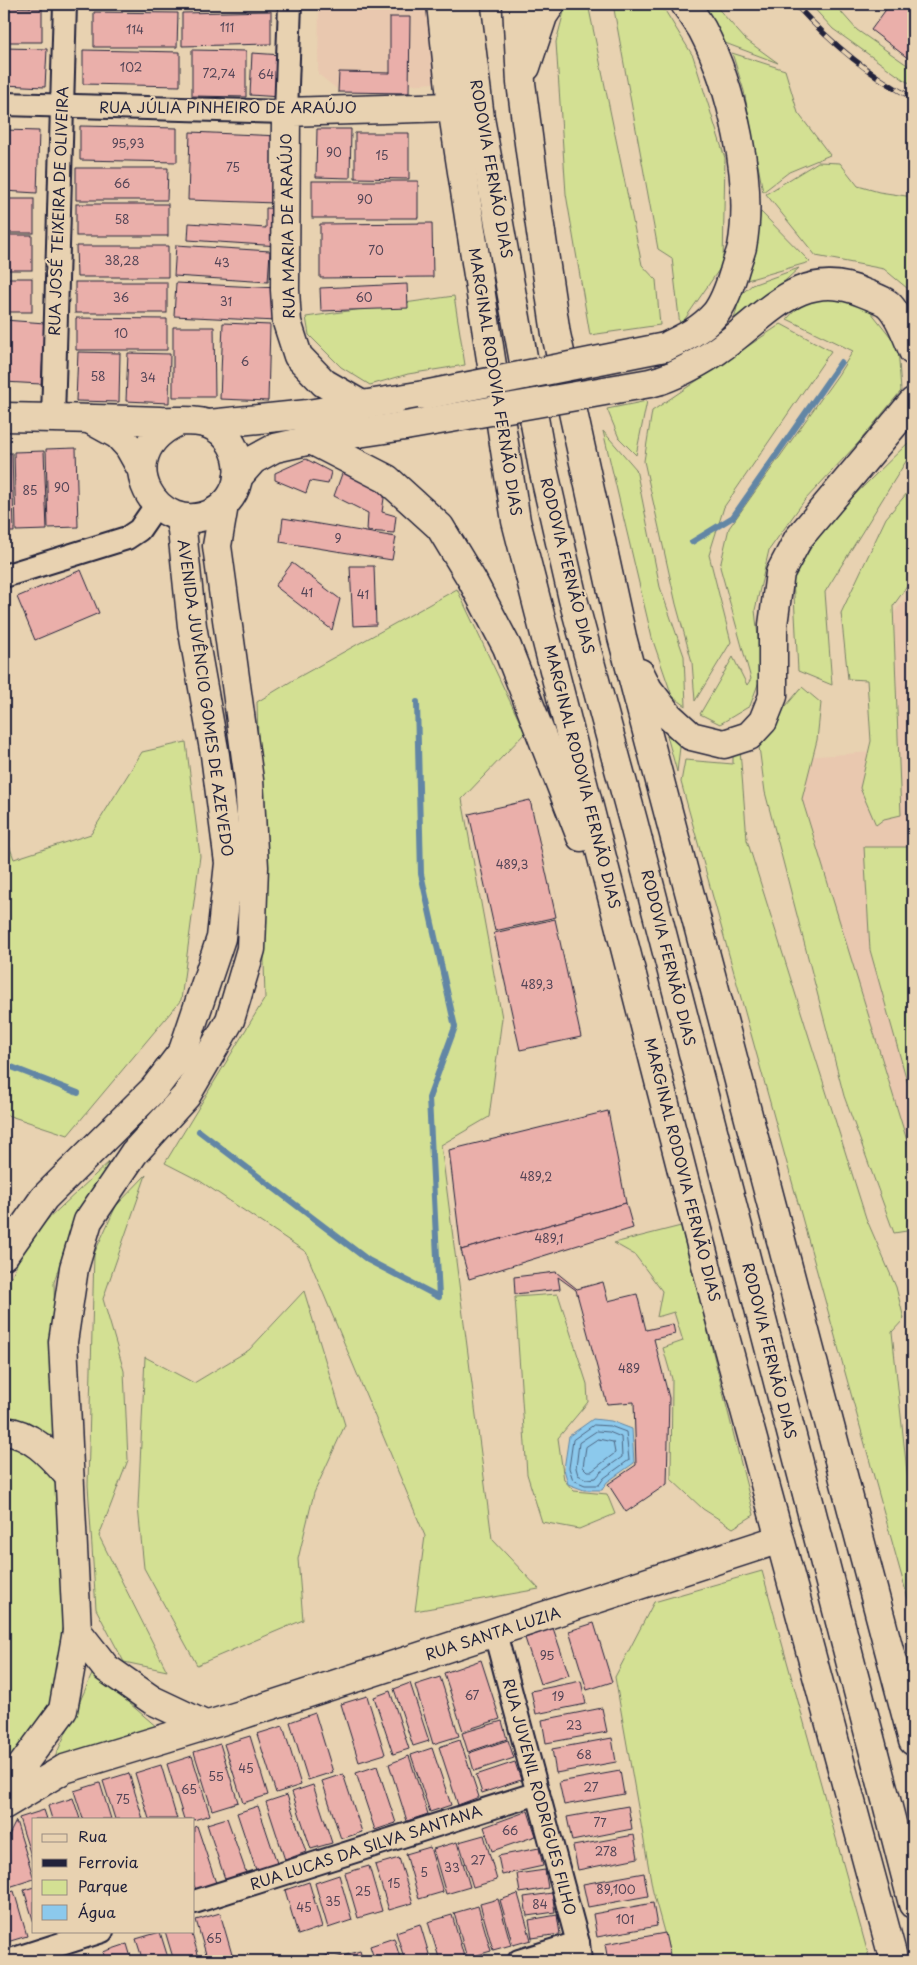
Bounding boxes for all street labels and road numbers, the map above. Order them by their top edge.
street label: RODOVIA FERNÃO DIAS [465,77,520,260]
street label: RUA JOSÉ TEIXEIRA DE OLIVEIRA [42,86,73,336]
street label: RUA JÚLIA PINHEIRO DE ARAÚJO [99,95,357,118]
street label: RUA MARIA DE ARAÚJO [273,133,300,319]
street label: MARGINAL RODOVIA FERNÃO DIAS [464,246,529,518]
street label: RODOVIA FERNÃO DIAS [535,475,602,656]
street label: AVENIDA JUVÊNCIO GOMES DE AZEVEDO [173,538,240,858]
street label: MARGINAL RODOVIA FERNÃO DIAS [539,642,627,911]
street label: RODOVIA FERNÃO DIAS [636,867,703,1048]
street label: MARGINAL RODOVIA FERNÃO DIAS [639,1035,727,1304]
street label: RODOVIA FERNÃO DIAS [737,1260,804,1441]
street label: RUA SANTA LUZIA [422,1600,563,1665]
street label: RUA JUVENIL RODRIGUES FILHO [498,1676,583,1918]
street label: RUA LUCAS DA SILVA SANTANA [246,1798,485,1895]

